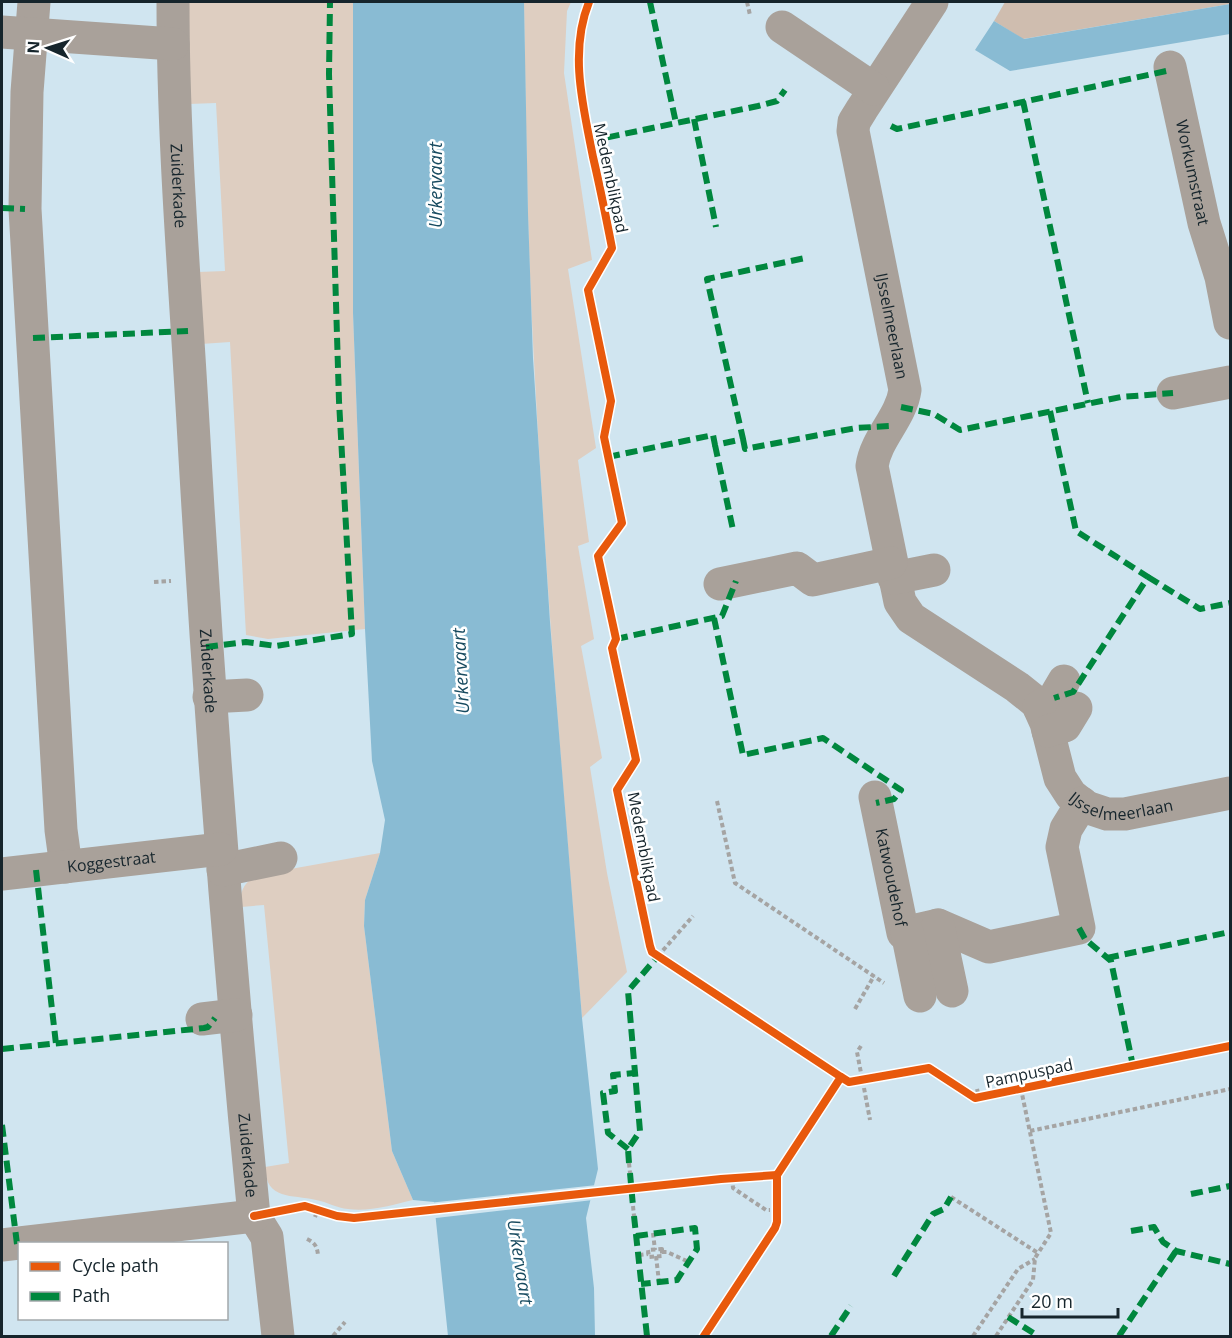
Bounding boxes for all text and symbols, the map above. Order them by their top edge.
north arrow [18,18,78,78]
text: N [22,40,44,54]
street label: Workumstraat [1171,118,1215,228]
street label: Medemblikpad [589,121,633,235]
water label: Urkervaart [423,141,447,228]
street label: Zuiderkade [165,143,192,229]
street label: IJsselmeerlaan [871,271,914,381]
water label: Urkervaart [446,626,474,715]
street label: Zuiderkade [195,628,222,714]
street label: IJsselmeerlaan [1064,786,1175,825]
street label: Medemblikpad [623,790,665,904]
street label: Katwoudehof [871,826,913,930]
street label: Koggestraat [66,846,157,878]
street label: Pampuspad [983,1053,1075,1093]
street label: Zuiderkade [233,1112,263,1198]
water label: Urkervaart [502,1218,540,1307]
legend [18,1242,228,1320]
text: Cycle path [72,1253,159,1277]
scale bar [1022,1281,1118,1319]
text: Path [72,1283,110,1307]
text: 20 m [1031,1289,1073,1313]

